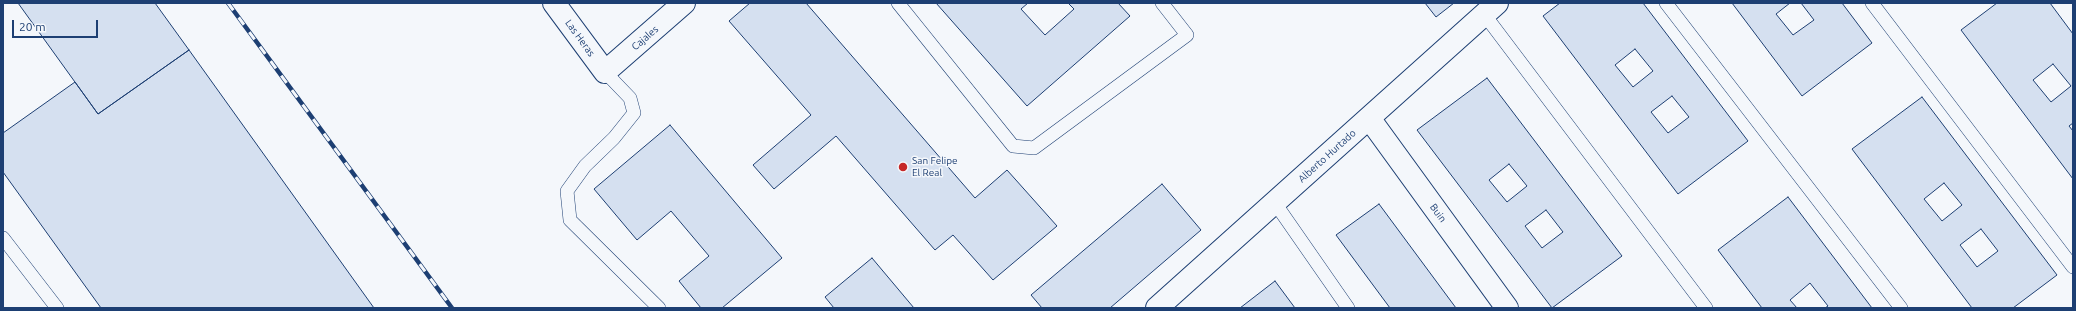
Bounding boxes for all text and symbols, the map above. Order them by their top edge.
scale bar [14,12,100,38]
street label: Las Heras [563,17,597,59]
text: 20 m [19,20,46,33]
street label: Cajales [629,23,661,53]
street label: Alberto Hurtado [1296,127,1358,185]
place label: San Felipe El Real [912,155,958,178]
marker: San Felipe El Real [897,161,909,173]
street label: Buin [1427,201,1449,225]

